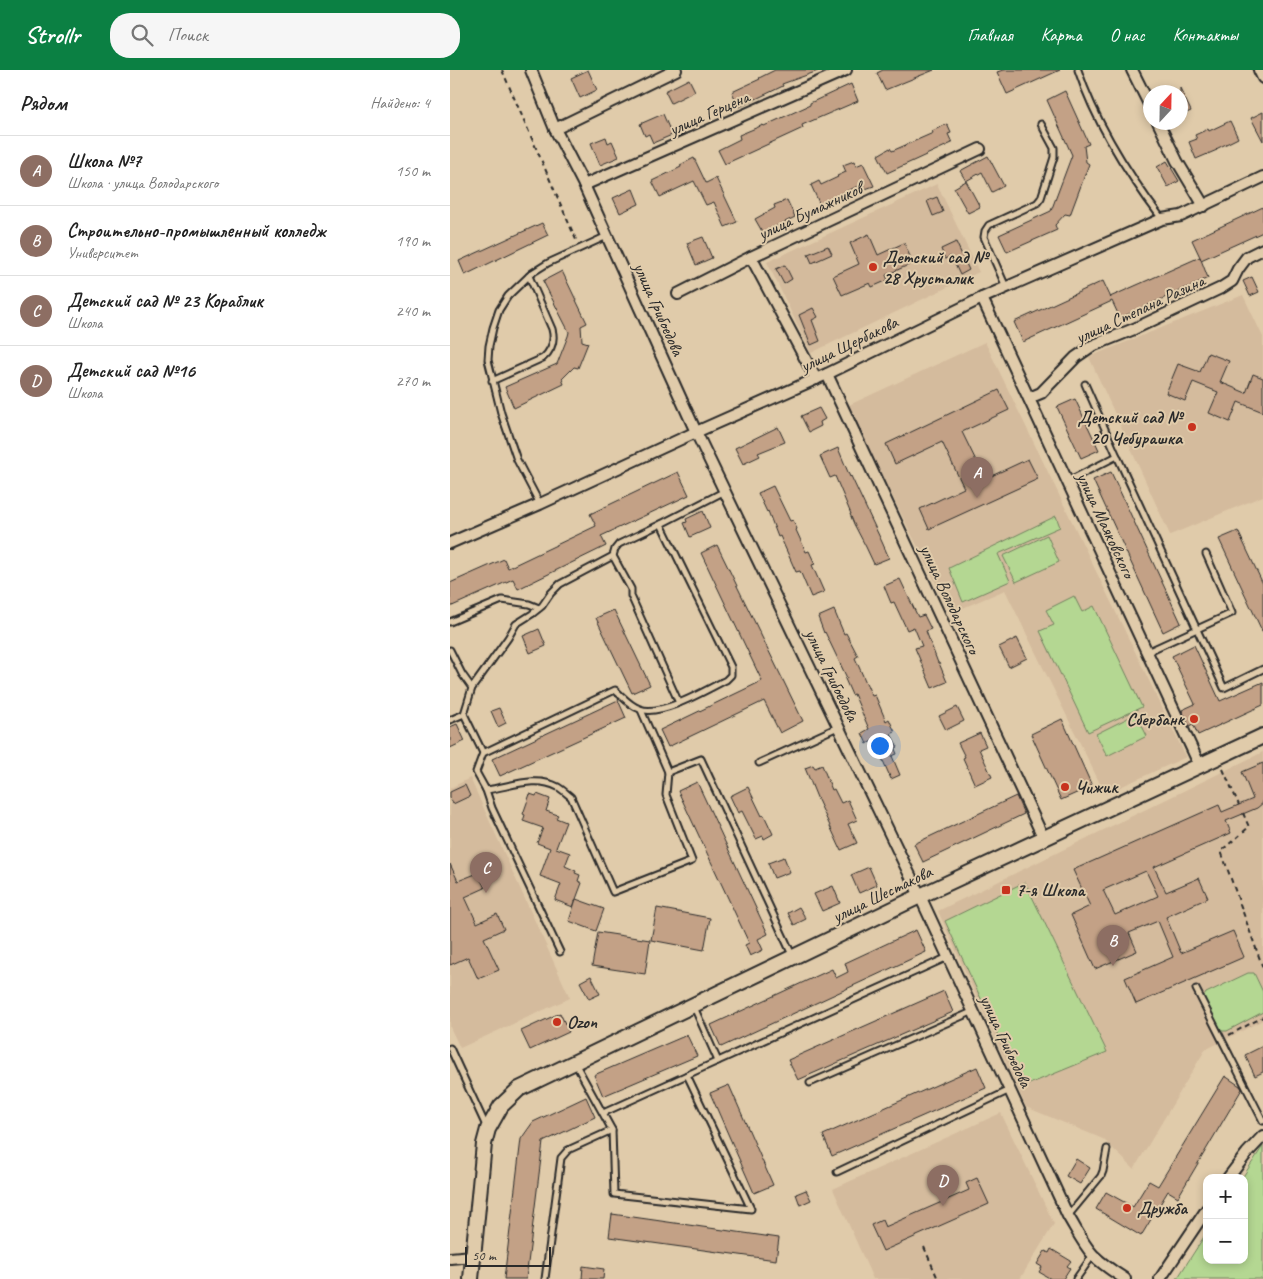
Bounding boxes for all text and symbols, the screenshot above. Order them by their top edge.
search box [110,13,460,58]
text: Strollr [25,20,80,50]
icon: search [128,21,156,49]
text: Поиск [168,23,208,47]
text: Главная [968,24,1013,46]
text: Карта [1041,24,1082,46]
text: О нас [1110,24,1145,46]
text: Контакты [1173,24,1238,46]
street label: улица Герцена [665,85,754,141]
north arrow [1143,85,1188,130]
text: Рядом [20,90,67,116]
text: Найдено: 4 [370,93,430,113]
text: Школа №7 [67,149,141,173]
text: A [32,161,40,181]
text: 150 m [396,161,430,181]
text: Школа · улица Володарского [67,173,218,193]
street label: улица Бумажников [753,175,870,245]
text: Строительно-промышленный колледж [67,219,326,243]
text: B [32,231,40,251]
text: 190 m [396,231,430,251]
text: Университет [67,243,138,263]
place label: Детский сад № 28 Хрусталик [883,246,991,289]
street label: улица Грибоедова [628,258,690,361]
marker: Детский сад № 28 Хрусталик [867,261,879,273]
street label: улица Степана Разина [1071,269,1210,349]
text: Детский сад № 23 Кораблик [67,289,263,313]
text: C [32,301,40,321]
text: 240 m [396,301,430,321]
street label: улица Щербакова [796,310,902,378]
text: Школа [67,313,102,333]
text: Детский сад №16 [67,359,195,383]
text: D [31,371,41,391]
text: 270 m [396,371,430,391]
text: Школа [67,383,102,403]
place label: Детский сад № 20 Чебурашка [1077,406,1185,449]
marker: Детский сад № 20 Чебурашка [1186,421,1198,433]
pin: A [961,457,993,498]
street label: улица Маяковского [1071,468,1141,583]
street label: улица Володарского [915,540,986,659]
street label: улица Грибоедова [800,625,864,726]
place label: Сбербанк [1127,708,1186,730]
marker: Сбербанк [1188,713,1200,725]
your location [867,733,893,759]
place label: Чижик [1075,776,1120,798]
marker: Чижик [1059,781,1071,793]
pin: C [470,852,502,893]
street label: улица Шестакова [828,860,936,928]
place label: 7-я Школа [1016,879,1087,901]
marker: 7-я Школа [1000,884,1012,896]
pin: B [1097,925,1129,966]
street label: улица Грибоедова [975,990,1038,1092]
place label: Ozon [567,1011,598,1033]
marker: Ozon [551,1016,563,1028]
pin: D [927,1165,959,1206]
map controls [1203,1174,1248,1264]
button: + [1203,1174,1248,1219]
place label: Дружба [1137,1197,1188,1219]
marker: Дружба [1121,1202,1133,1214]
button: − [1203,1219,1248,1264]
scale bar [465,1244,551,1267]
text: 50 m [472,1247,496,1264]

